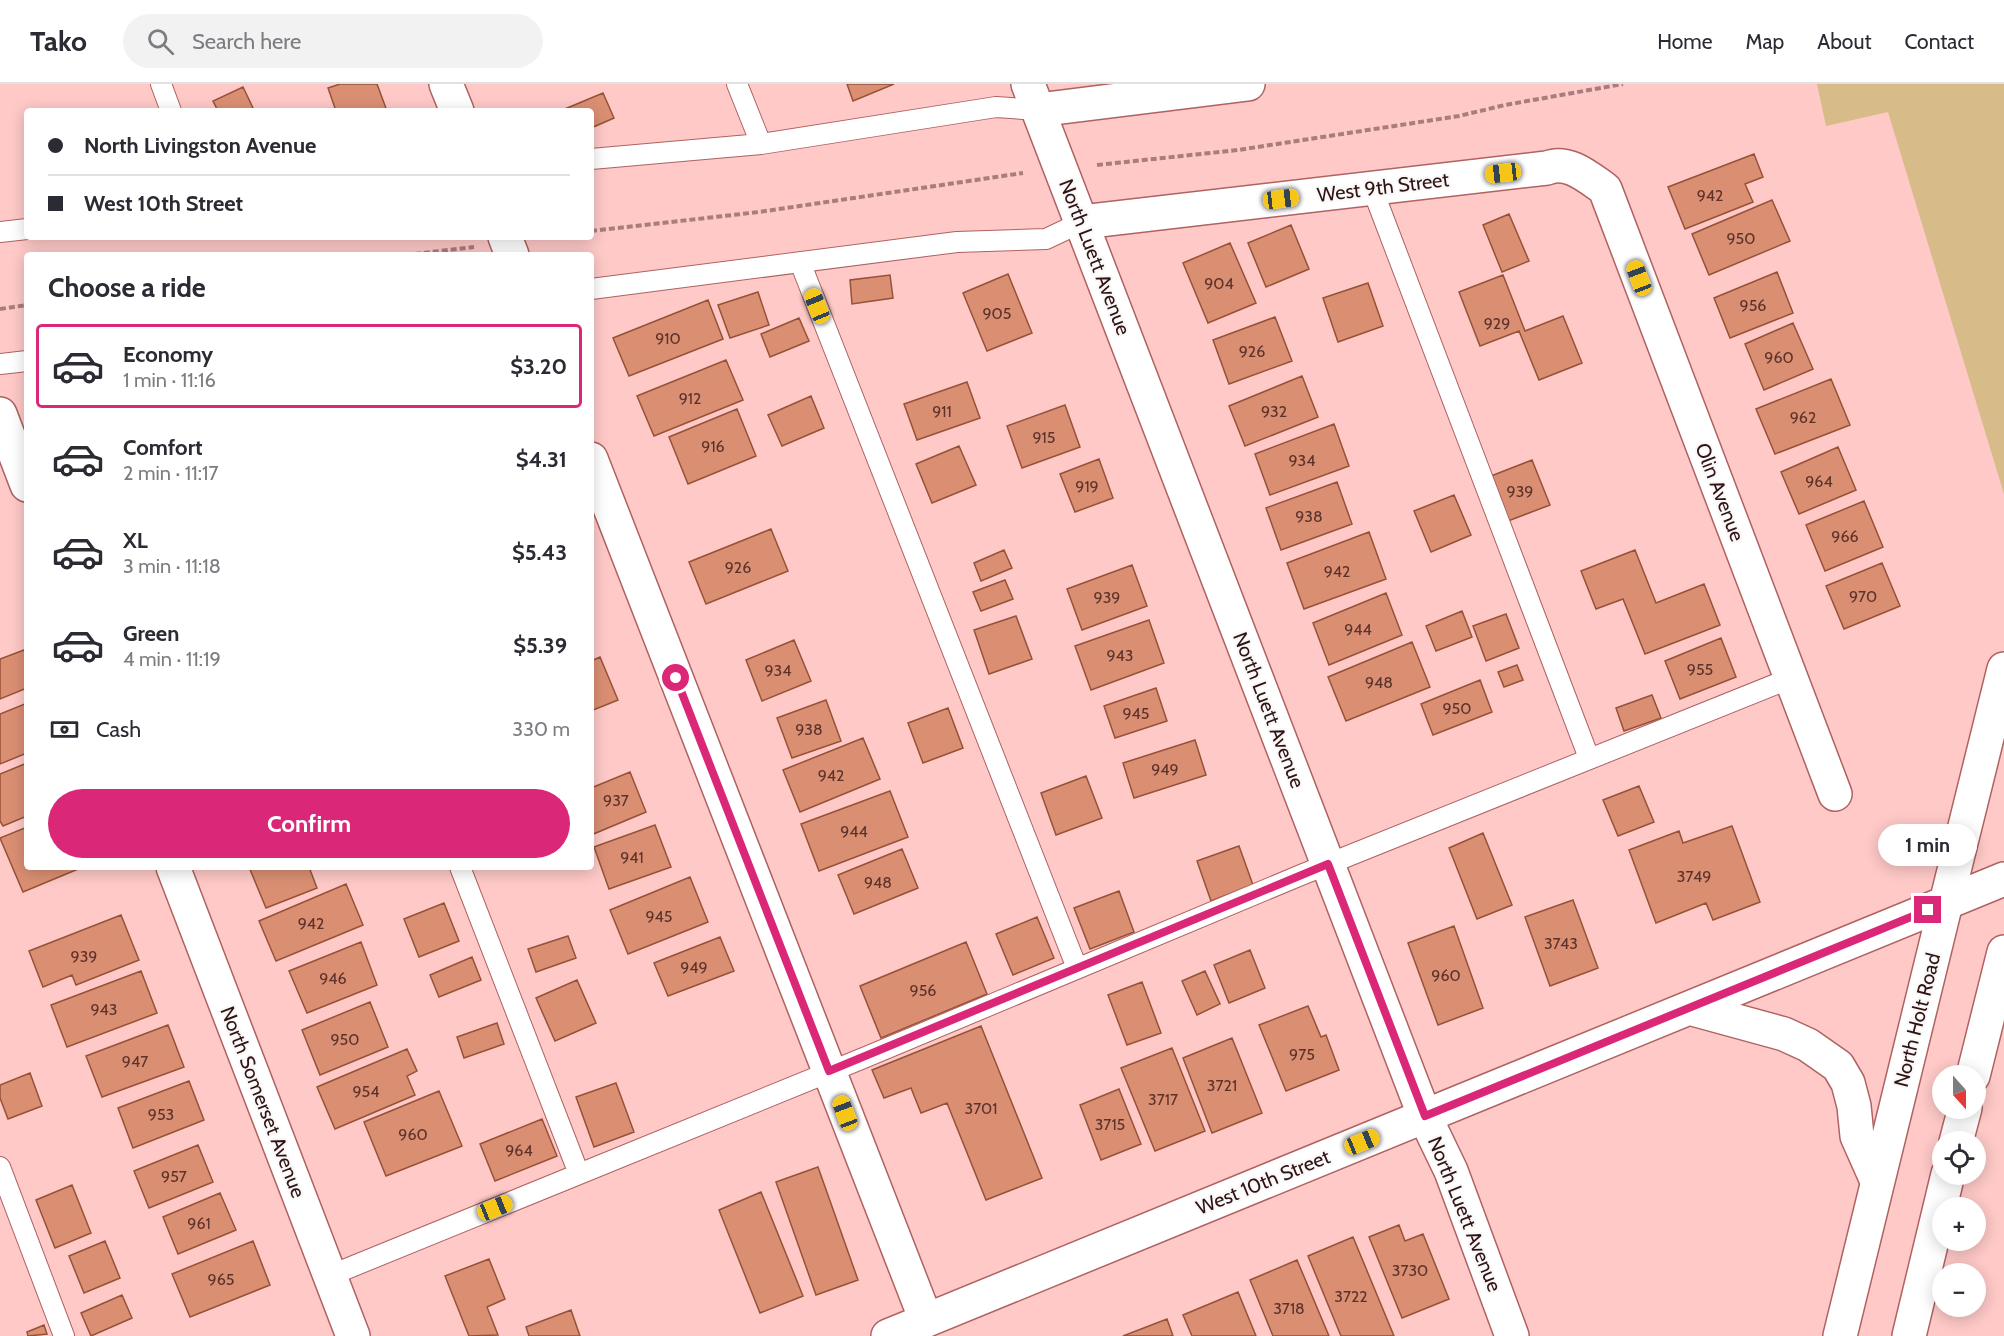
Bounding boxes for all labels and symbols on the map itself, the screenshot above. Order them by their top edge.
car [1484,162,1522,184]
street label: West 9th Street [1316,167,1451,207]
street label: North Luett Avenue [1054,176,1136,338]
house number: 942 [1697,186,1723,205]
car [1262,188,1300,210]
house number: 950 [1727,229,1755,248]
car [1624,258,1654,298]
house number: 904 [1204,274,1234,293]
car [802,286,832,326]
house number: 956 [1740,296,1766,315]
house number: 905 [983,304,1011,323]
house number: 929 [1484,314,1510,333]
house number: 910 [655,329,681,348]
house number: 926 [1239,342,1265,361]
house number: 960 [1764,348,1794,367]
house number: 912 [679,389,701,408]
house number: 911 [932,402,952,421]
house number: 932 [1261,402,1287,421]
house number: 962 [1790,408,1816,427]
house number: 915 [1033,428,1055,447]
house number: 916 [701,437,725,456]
street label: Olin Avenue [1690,439,1750,545]
house number: 934 [1289,451,1316,470]
house number: 964 [1805,472,1833,491]
house number: 919 [1075,477,1099,496]
house number: 939 [1507,482,1533,501]
house number: 938 [1295,507,1323,526]
house number: 966 [1831,527,1859,546]
house number: 926 [725,558,751,577]
house number: 942 [1324,562,1350,581]
house number: 970 [1849,587,1877,606]
house number: 939 [1094,588,1120,607]
house number: 944 [1344,620,1372,639]
street label: North Luett Avenue [1228,629,1310,791]
house number: 943 [1107,646,1134,665]
house number: 955 [1687,660,1713,679]
house number: 934 [765,661,792,680]
route start [662,664,689,691]
house number: 948 [1365,673,1393,692]
house number: 950 [1443,699,1471,718]
house number: 945 [1123,704,1150,723]
house number: 938 [795,720,823,739]
house number: 949 [1151,760,1179,779]
house number: 942 [818,766,844,785]
house number: 937 [603,791,629,810]
house number: 944 [840,822,868,841]
callout: 1 min [1878,823,1978,865]
house number: 941 [620,848,644,867]
house number: 3749 [1677,867,1711,886]
house number: 948 [864,873,892,892]
route end [1914,896,1941,923]
house number: 945 [646,907,673,926]
house number: 942 [298,914,324,933]
house number: 3743 [1544,934,1578,953]
house number: 939 [71,947,97,966]
street label: North Holt Road [1889,950,1945,1090]
house number: 949 [680,958,708,977]
house number: 960 [1431,966,1461,985]
house number: 946 [319,969,347,988]
house number: 956 [910,981,936,1000]
house number: 943 [91,1000,118,1019]
street label: North Somerset Avenue [215,1003,311,1201]
house number: 950 [331,1030,359,1049]
house number: 975 [1289,1045,1315,1064]
house number: 947 [122,1052,148,1071]
north arrow [1932,1065,1986,1119]
house number: 3721 [1207,1076,1237,1095]
house number: 954 [353,1082,380,1101]
house number: 3717 [1148,1090,1178,1109]
car [830,1093,860,1133]
house number: 3701 [965,1099,997,1118]
house number: 953 [148,1105,174,1124]
house number: 3715 [1095,1115,1125,1134]
house number: 960 [398,1125,428,1144]
car [1342,1127,1382,1157]
street label: North Luett Avenue [1423,1133,1507,1295]
house number: 964 [505,1141,533,1160]
street label: West 10th Street [1193,1144,1333,1220]
house number: 957 [161,1167,187,1186]
car [475,1193,515,1223]
house number: 961 [187,1214,211,1233]
house number: 3730 [1392,1261,1428,1280]
house number: 965 [208,1270,234,1289]
house number: 3722 [1334,1287,1368,1306]
house number: 3718 [1273,1299,1305,1318]

